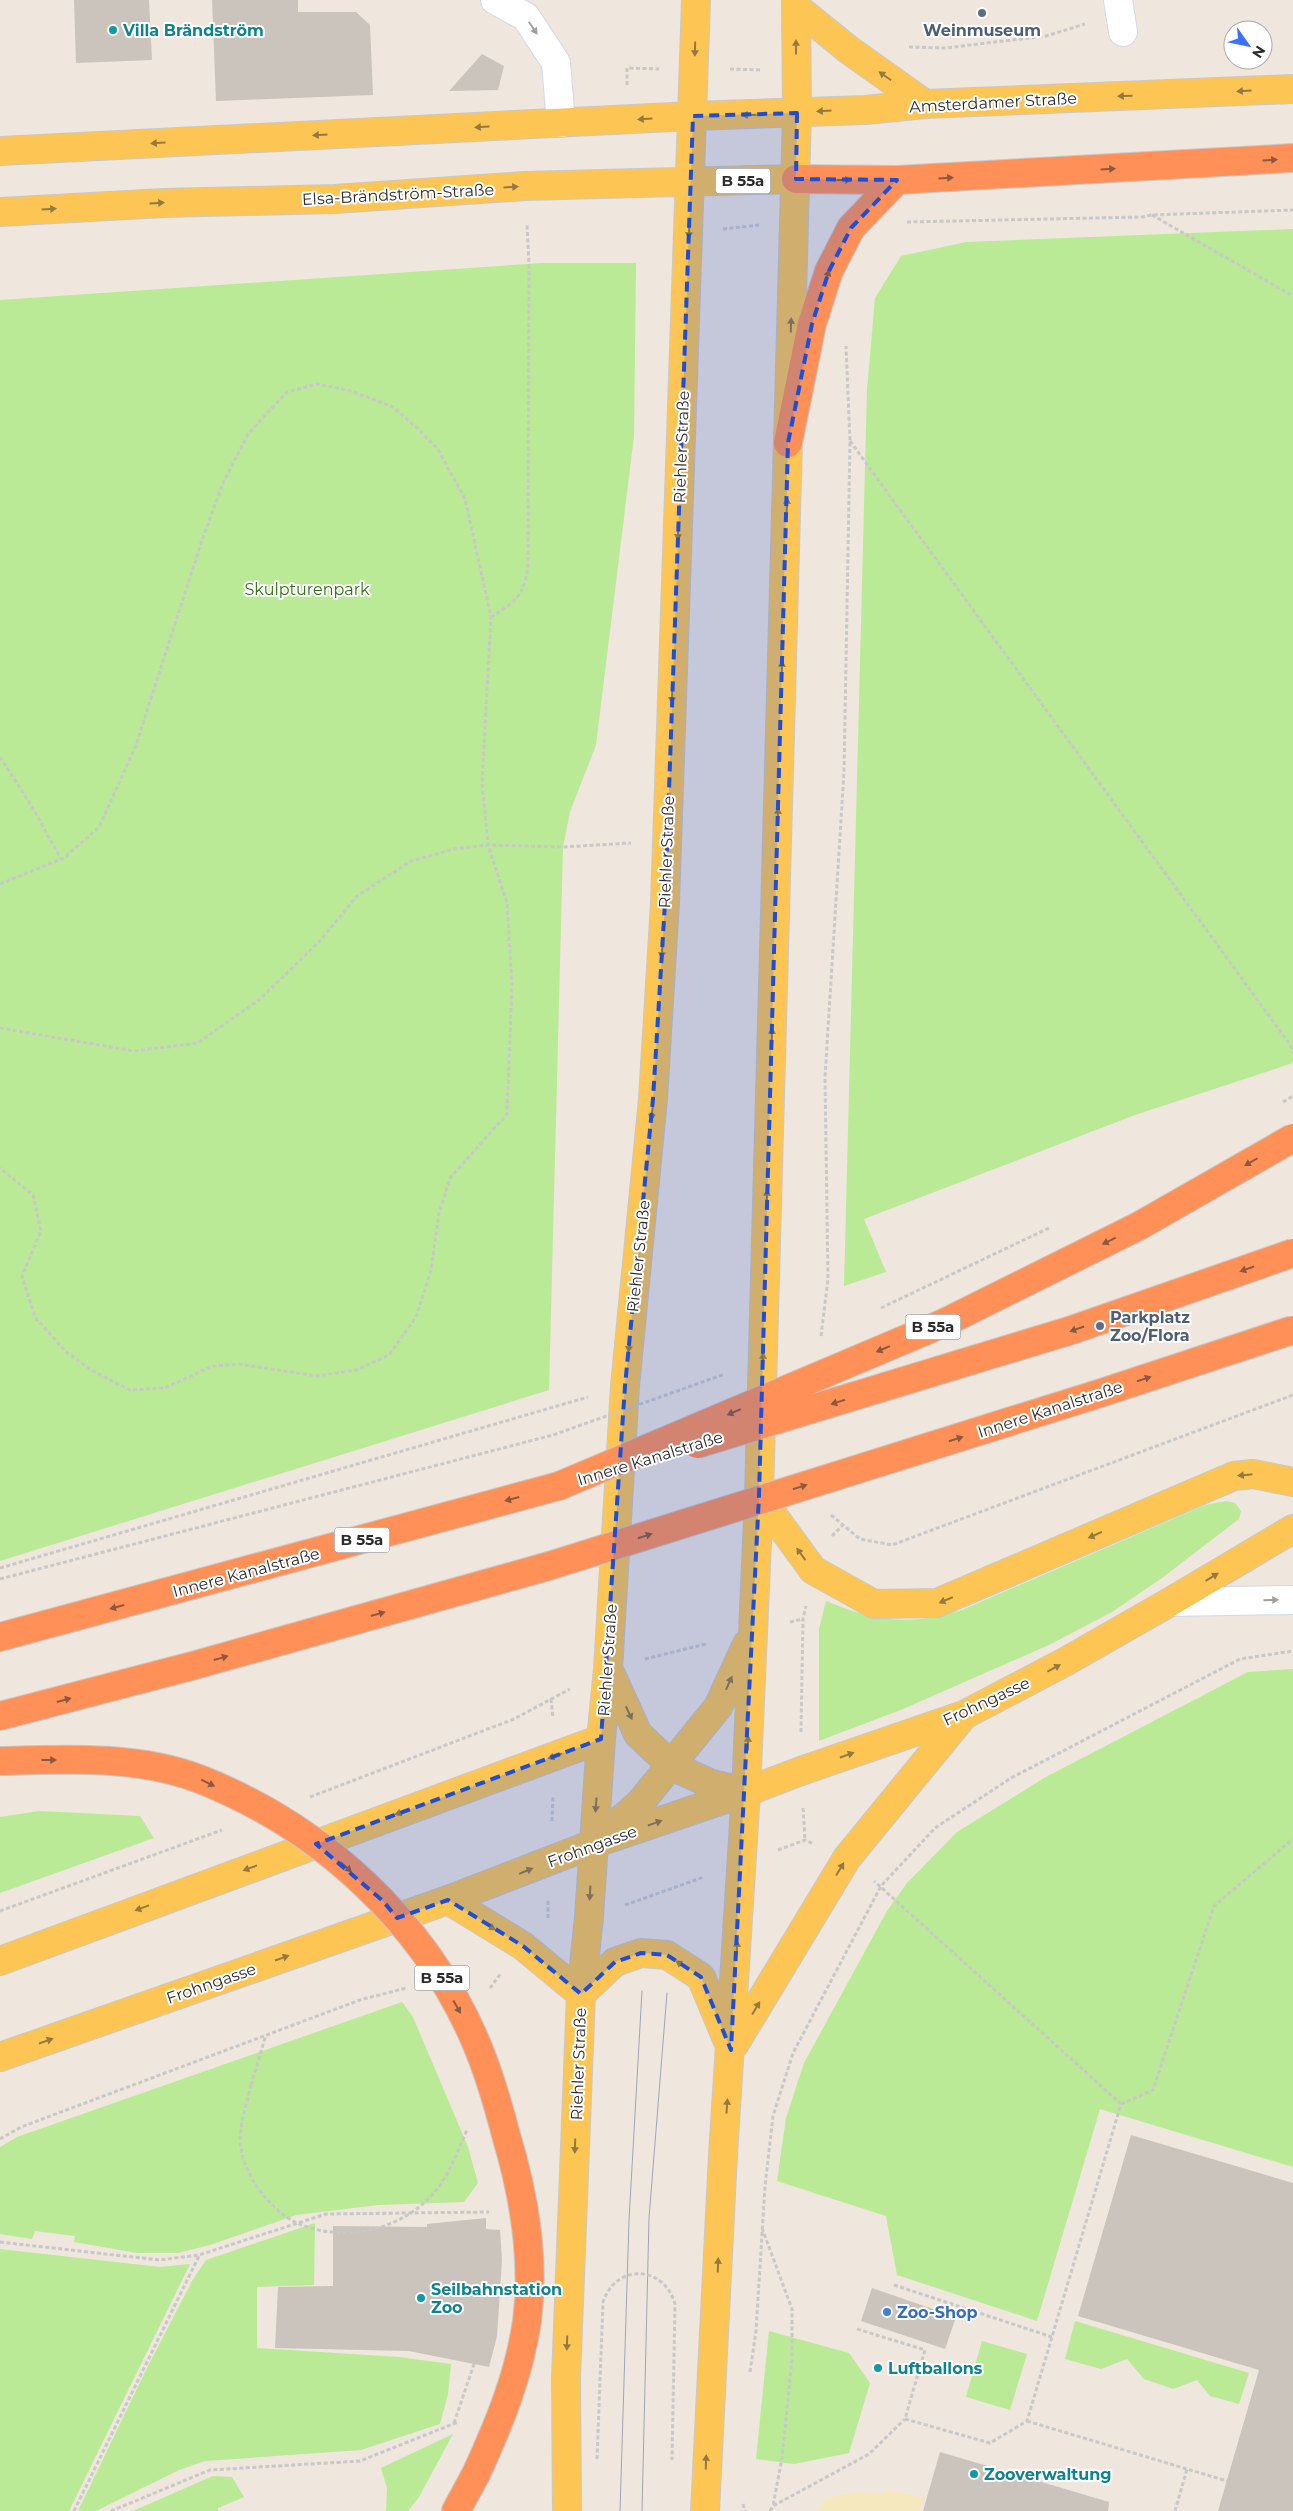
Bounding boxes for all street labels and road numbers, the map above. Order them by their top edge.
street label: Amsterdamer Straße [909,89,1077,116]
road number: B 55a [716,168,770,194]
street label: Elsa-Brändström-Straße [301,180,495,209]
street label: Riehler Straße [670,390,693,504]
street label: Riehler Straße [655,795,678,909]
street label: Riehler Straße [623,1199,654,1313]
road number: B 55a [906,1314,960,1340]
street label: Innere Kanalstraße [975,1377,1125,1442]
street label: Innere Kanalstraße [575,1427,725,1490]
road number: B 55a [334,1528,390,1552]
street label: Innere Kanalstraße [171,1544,322,1601]
street label: Riehler Straße [594,1603,621,1717]
street label: Frohngasse [940,1673,1033,1730]
street label: Frohngasse [545,1822,639,1871]
street label: Frohngasse [164,1959,258,2008]
road number: B 55a [414,1966,470,1990]
street label: Riehler Straße [567,2007,590,2121]

